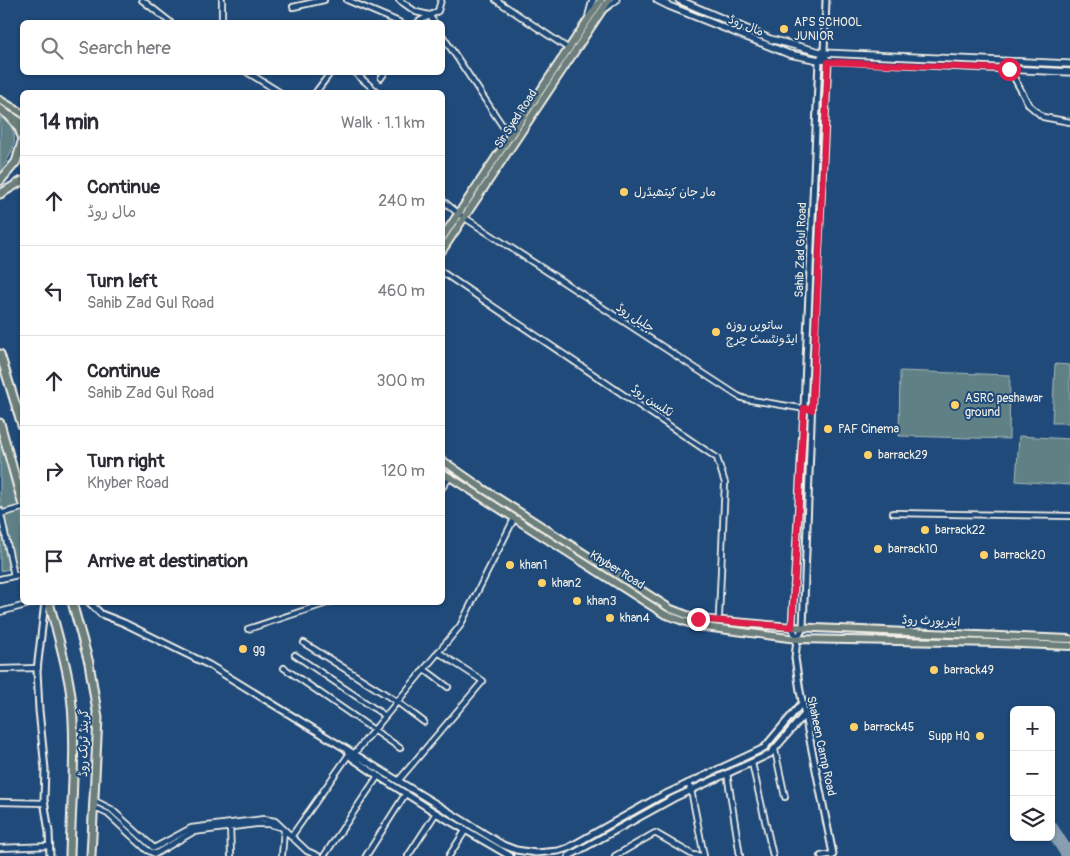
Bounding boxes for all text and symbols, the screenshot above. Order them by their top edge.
street label: مال روڈ [726,12,766,40]
place label: APS SCHOOL JUNIOR [794,15,862,44]
search box [20,20,445,75]
marker: APS SCHOOL JUNIOR [778,23,790,35]
icon: search [38,34,66,62]
text: Search here [78,36,171,60]
route start [998,58,1021,81]
street label: Sir Syed Road [491,87,541,151]
text: 14 min [40,109,99,136]
text: Walk · 1.1 km [341,113,425,133]
text: Continue [87,175,160,199]
place label: مار جان کیتھیڈرل [634,185,716,200]
marker: مار جان کیتھیڈرل [618,186,630,198]
icon: ahead [40,187,68,215]
text: 240 m [378,191,425,211]
text: مال روڈ [87,202,136,222]
street label: Sahib Zad Gul Road [792,202,810,298]
text: Turn left [87,269,157,293]
icon: left [40,277,68,305]
text: 460 m [378,281,425,301]
text: Sahib Zad Gul Road [87,293,214,313]
street label: جلیل روڈ [613,300,657,336]
place label: ساتویں روزہ ایڈونٹسٹ چرچ [726,318,798,348]
marker: ساتویں روزہ ایڈونٹسٹ چرچ [710,326,722,338]
text: Continue [87,359,160,383]
icon: ahead [40,367,68,395]
text: 300 m [377,371,425,391]
street label: نکلسن روڈ [628,381,676,421]
text: Sahib Zad Gul Road [87,383,214,403]
place label: ASRC peshawar ground [965,391,1044,420]
marker: ASRC peshawar ground [949,399,961,411]
place label: PAF Cinema [838,422,900,437]
marker: PAF Cinema [822,423,834,435]
place label: barrack29 [878,448,928,463]
text: Turn right [87,449,165,473]
marker: barrack29 [862,449,874,461]
icon: right [40,457,68,485]
text: 120 m [381,461,425,481]
text: Khyber Road [87,473,169,493]
place label: barrack22 [935,523,985,538]
marker: barrack22 [919,524,931,536]
place label: barrack10 [888,542,938,557]
marker: barrack10 [872,543,884,555]
icon: arrive [40,547,68,575]
street label: Khyber Road [587,547,647,593]
place label: barrack20 [994,548,1046,563]
text: Arrive at destination [87,549,248,573]
marker: barrack20 [978,549,990,561]
place label: khan1 [520,558,547,573]
marker: khan1 [504,559,516,571]
place label: khan2 [552,576,582,591]
marker: khan2 [536,577,548,589]
place label: khan3 [587,594,617,609]
marker: khan3 [571,595,583,607]
route end [687,608,710,631]
place label: khan4 [620,611,650,626]
marker: khan4 [604,612,616,624]
street label: ایئرپورٹ روڈ [901,612,961,630]
place label: gg [253,642,265,657]
marker: gg [237,643,249,655]
place label: barrack49 [944,663,994,678]
marker: barrack49 [928,664,940,676]
street label: Shaheen Camp Road [803,695,839,797]
map controls [1010,706,1055,841]
button: + [1010,706,1055,751]
street label: گرینڈ ٹرنک روڈ [76,709,92,777]
place label: barrack45 [864,720,914,735]
marker: barrack45 [848,721,860,733]
place label: Supp HQ [928,729,970,744]
marker: Supp HQ [974,730,986,742]
button: − [1010,751,1055,796]
button: layers [1010,796,1055,841]

